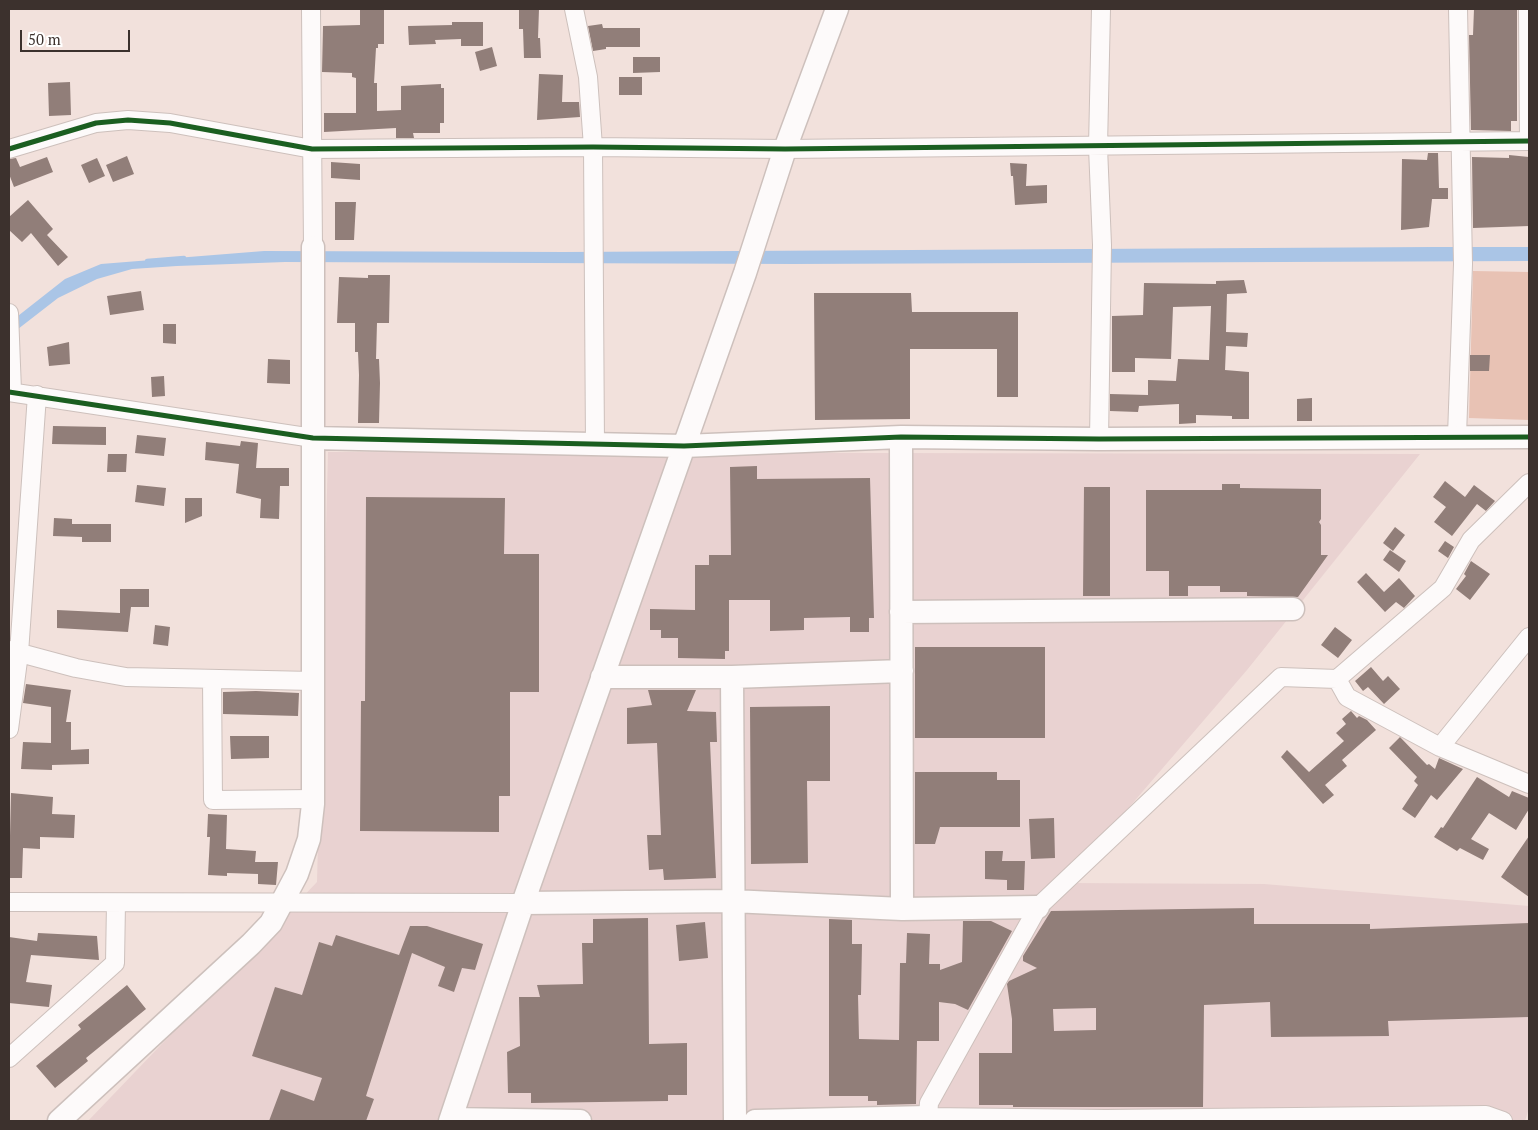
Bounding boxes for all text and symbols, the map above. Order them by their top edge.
scale bar [22,20,132,52]
text: 50 m [28,29,61,49]

